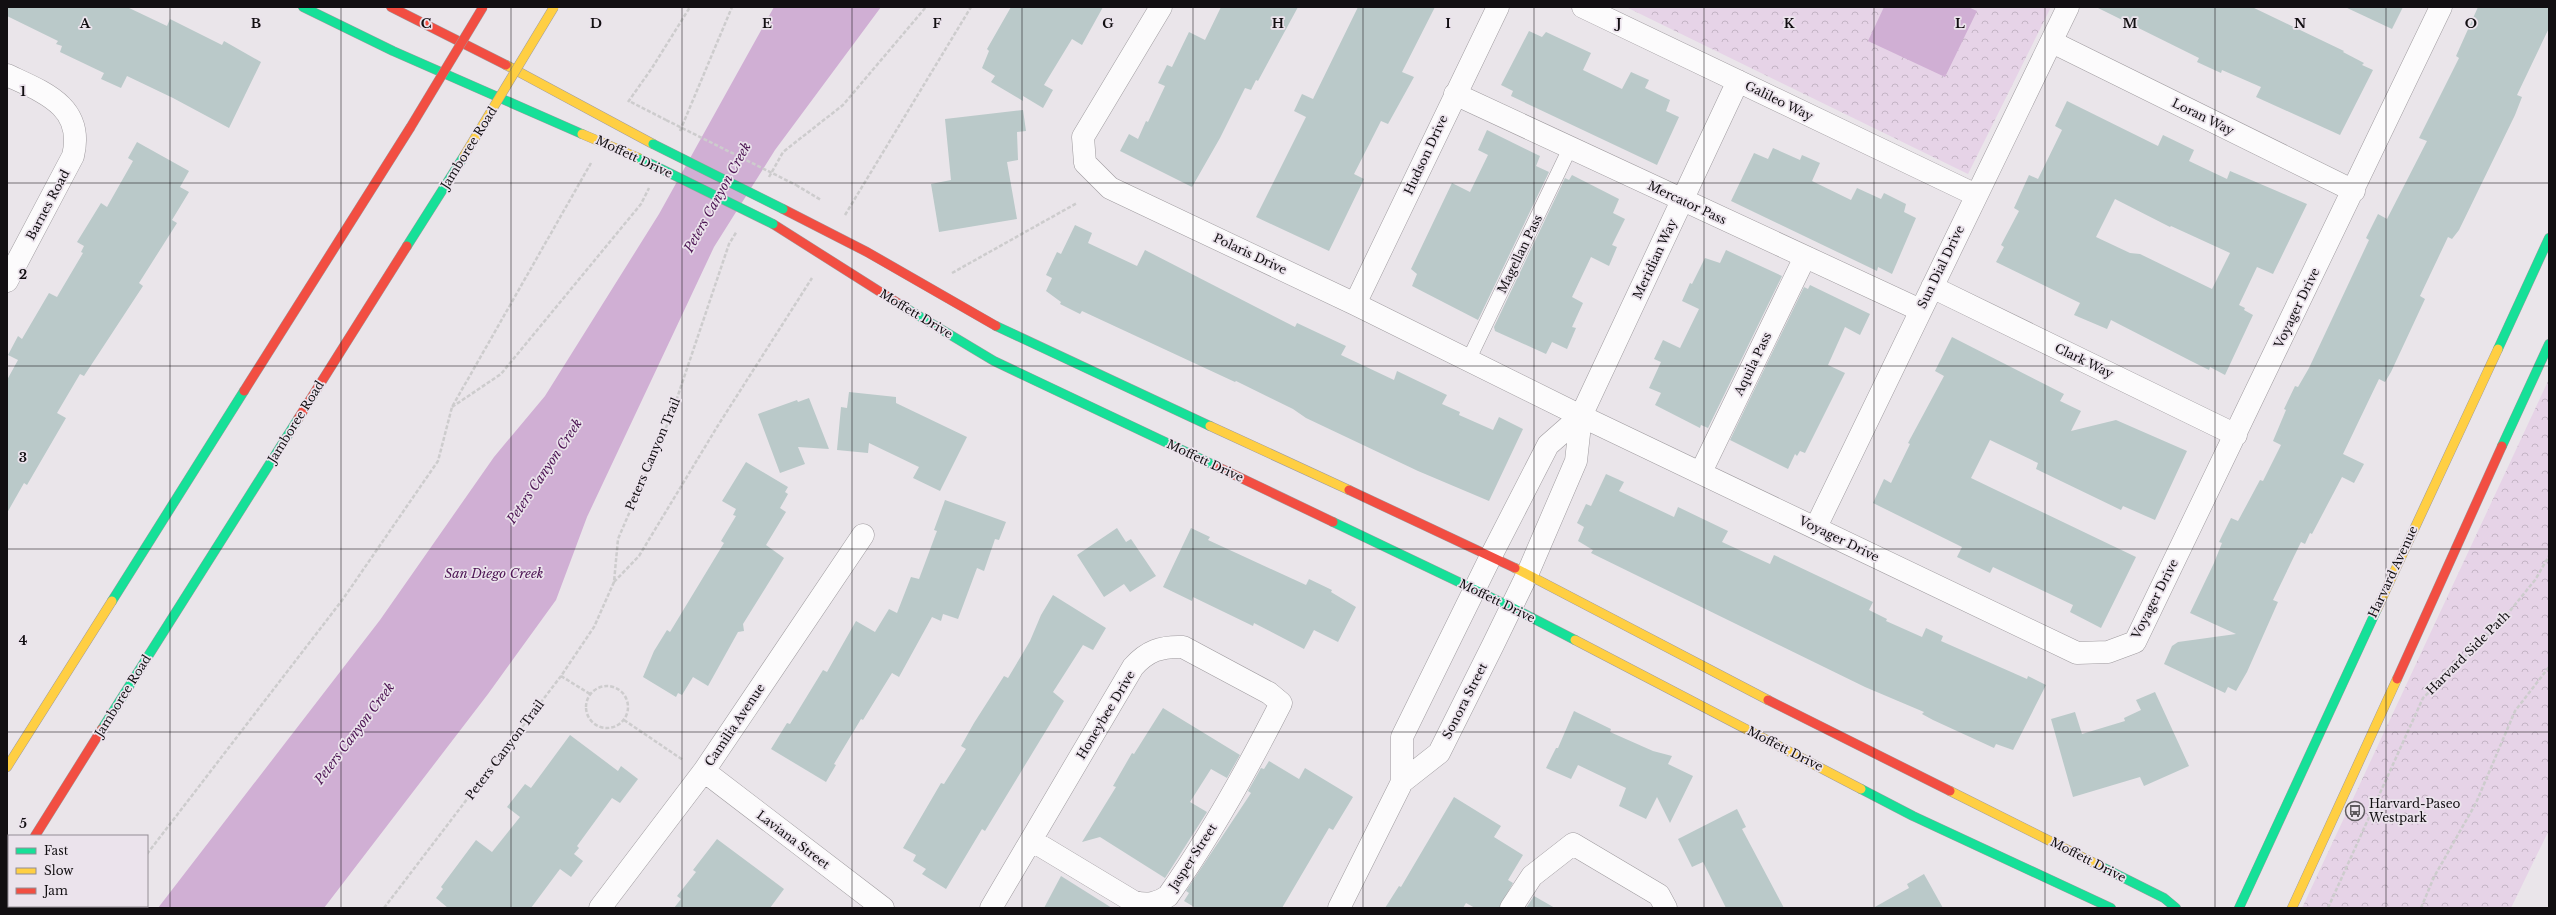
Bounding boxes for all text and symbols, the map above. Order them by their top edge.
text: A [79,15,91,32]
text: B [251,15,261,32]
text: C [421,15,432,32]
text: D [590,15,602,32]
text: E [762,15,772,32]
text: F [933,15,942,32]
text: G [1102,15,1114,32]
text: H [1272,15,1284,32]
text: I [1445,15,1451,32]
text: J [1613,15,1622,32]
text: K [1784,15,1795,32]
text: L [1955,15,1965,32]
text: M [2123,15,2138,32]
text: N [2294,15,2306,32]
text: O [2465,15,2477,32]
street label: Galileo Way [1743,78,1816,124]
text: 1 [20,83,26,100]
street label: Loran Way [2170,95,2237,138]
street label: Jamboree Road [436,104,500,193]
street label: Hudson Drive [1401,112,1451,197]
street label: Moffett Drive [593,132,675,181]
water label: Peters Canyon Creek [680,139,755,256]
street label: Barnes Road [23,167,72,243]
street label: Mercator Pass [1645,178,1729,227]
street label: Magellan Pass [1494,212,1545,296]
street label: Meridian Way [1629,216,1680,301]
street label: Sun Dial Drive [1914,223,1967,311]
street label: Polaris Drive [1211,230,1289,277]
street label: Voyager Drive [2270,265,2322,351]
text: 2 [19,266,27,283]
street label: Moffett Drive [877,286,956,341]
street label: Aquila Pass [1730,330,1774,399]
street label: Clark Way [2053,340,2116,381]
street label: Jamboree Road [263,378,327,467]
street label: Peters Canyon Trail [622,395,683,512]
water label: Peters Canyon Creek [502,415,586,528]
street label: Moffett Drive [1164,436,1246,485]
text: 3 [19,449,27,466]
street label: Voyager Drive [1796,512,1882,564]
street label: Harvard Avenue [2365,523,2420,620]
street label: Voyager Drive [2128,556,2181,642]
water label: San Diego Creek [444,565,544,582]
street label: Moffett Drive [1457,576,1538,626]
street label: Harvard Side Path [2423,608,2513,698]
text: 4 [19,632,28,649]
street label: Jamboree Road [90,652,154,741]
street label: Sonora Street [1439,660,1490,741]
street label: Honeybee Drive [1073,668,1138,762]
water label: Peters Canyon Creek [310,679,398,788]
street label: Camilia Avenue [701,680,768,769]
street label: Peters Canyon Trail [462,697,547,802]
street label: Moffett Drive [1745,723,1826,774]
place label: Harvard-Paseo Westpark [2368,796,2461,825]
bus stop icon: Harvard-Paseo Westpark [2344,800,2366,822]
street label: Laviana Street [754,807,833,872]
text: 5 [19,815,27,832]
street label: Jasper Street [1164,820,1220,895]
street label: Moffett Drive [2048,834,2129,885]
legend [8,835,148,907]
text: Fast [44,843,69,858]
text: Slow [44,863,74,878]
text: Jam [42,883,68,898]

